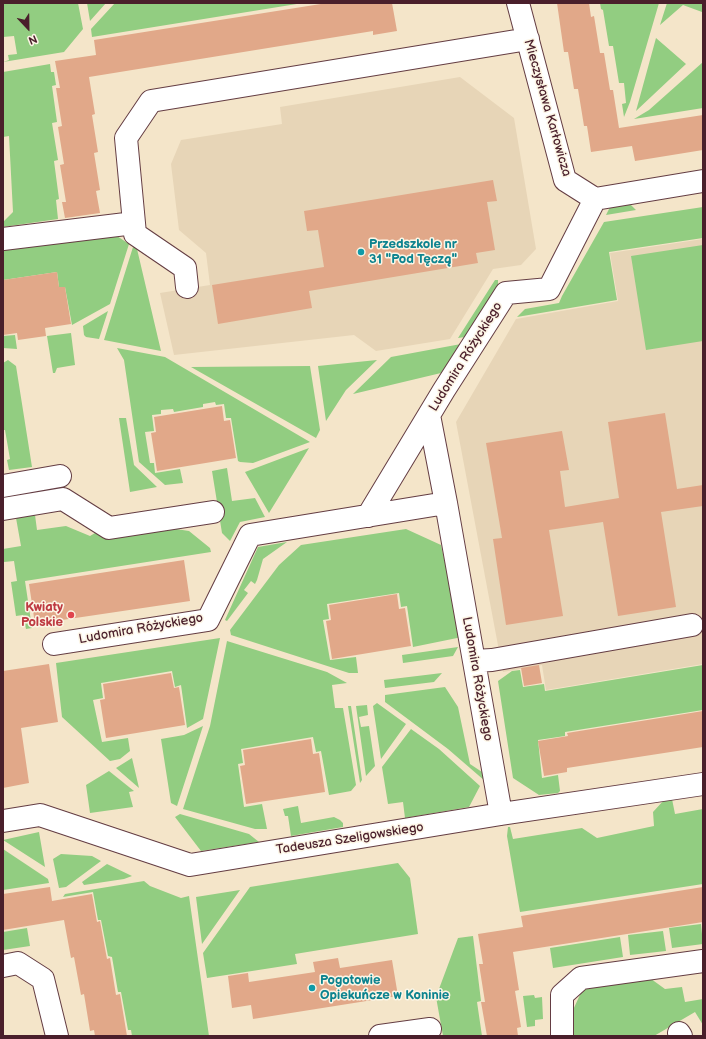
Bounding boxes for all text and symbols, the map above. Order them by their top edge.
north arrow [8,8,48,48]
text: N [26,32,39,47]
street label: Mieczysława Karłowicza [520,38,574,178]
place label: Przedszkole nr 31 "Pod Tęczą" [369,237,457,268]
marker: Przedszkole nr 31 "Pod Tęczą" [356,247,366,257]
street label: Ludomira Różyckiego [426,299,506,415]
place label: Kwiaty Polskie [21,600,63,631]
marker: Kwiaty Polskie [66,610,76,620]
street label: Ludomira Różyckiego [78,610,204,648]
street label: Ludomira Różyckiego [458,616,496,742]
street label: Tadeusza Szeligowskiego [275,820,425,858]
place label: Pogotowie Opiekuńcze w Koninie [320,973,449,1004]
marker: Pogotowie Opiekuńcze w Koninie [307,983,317,993]

